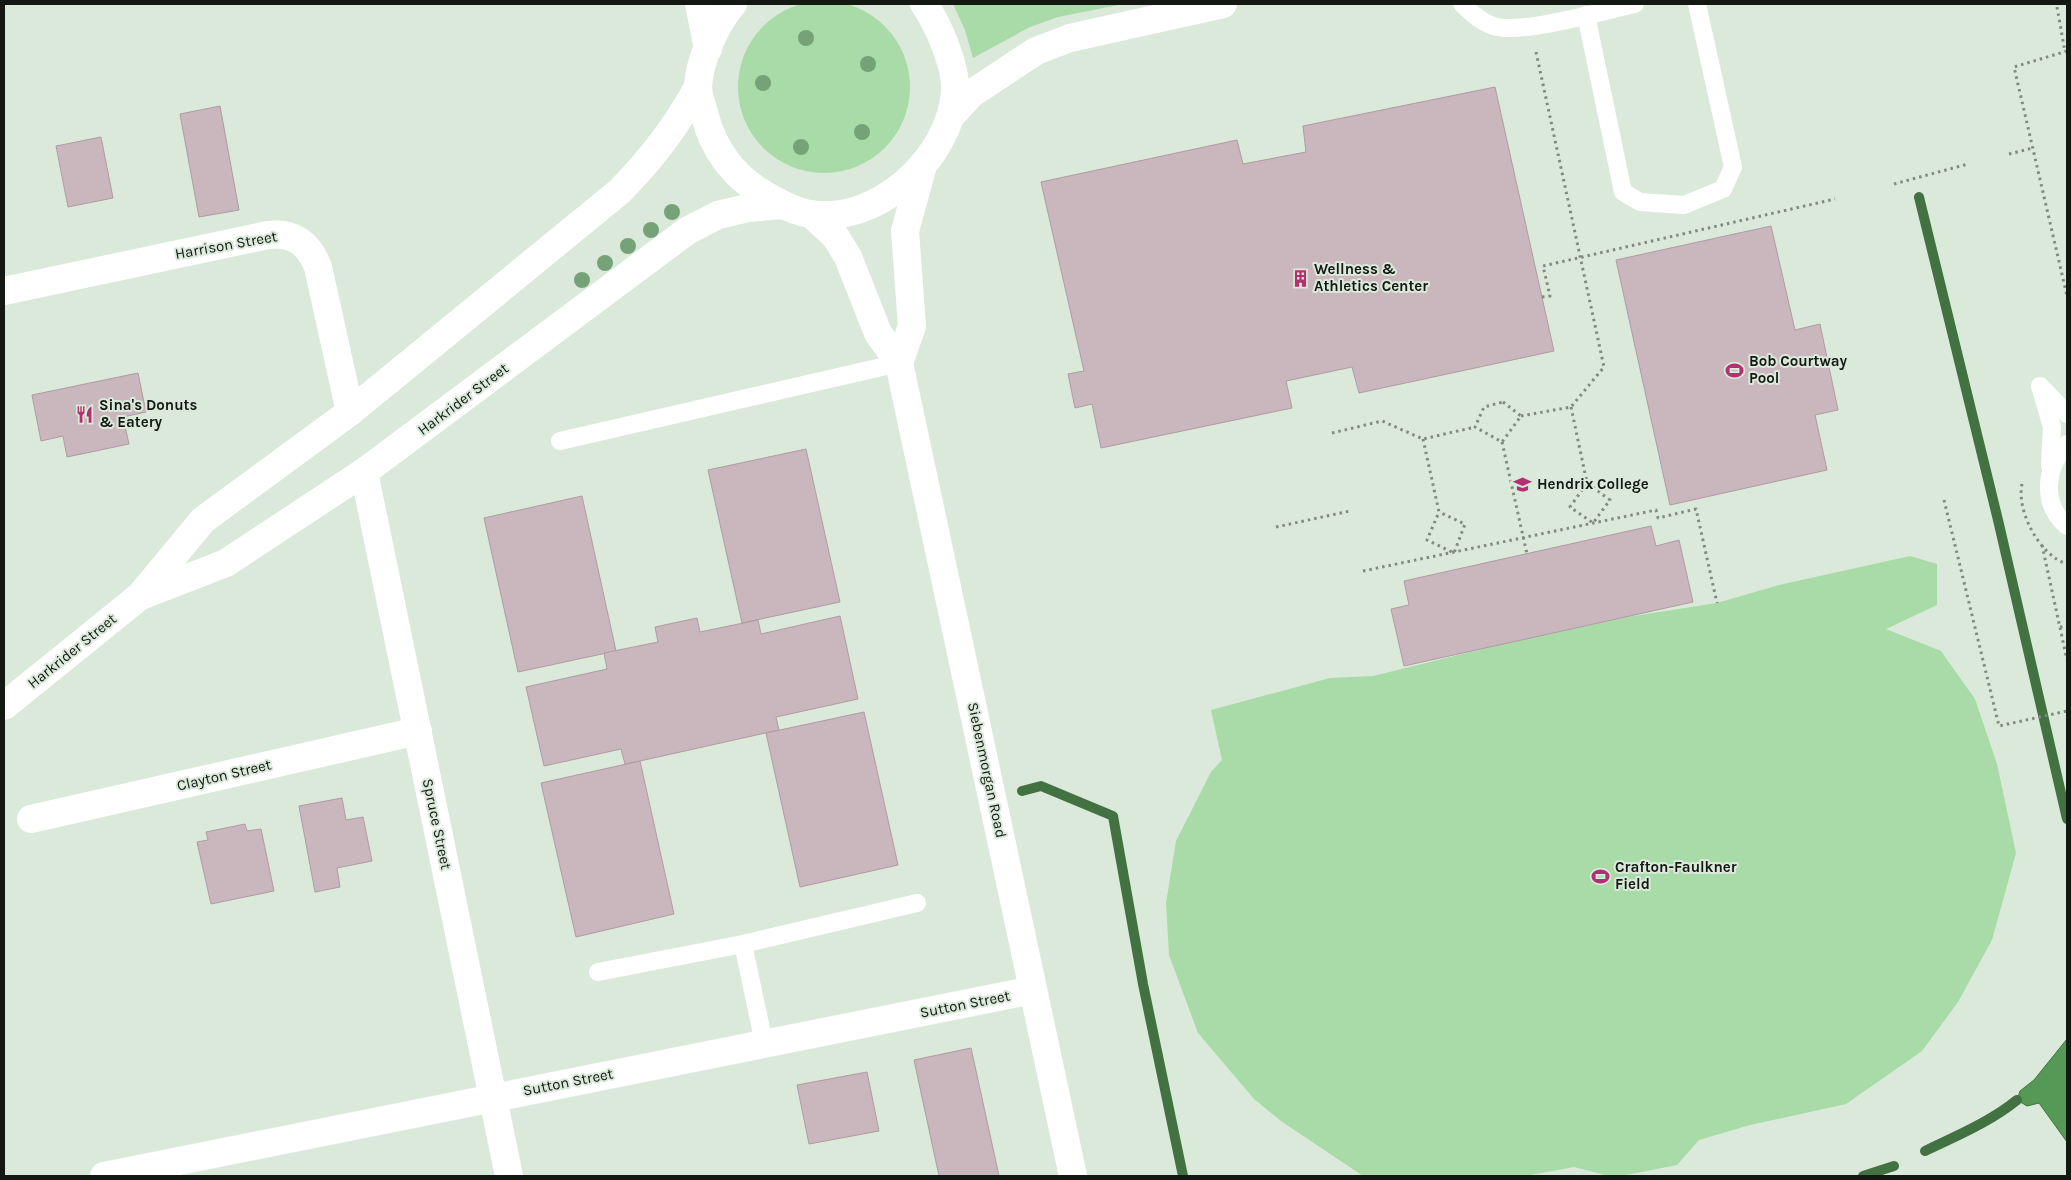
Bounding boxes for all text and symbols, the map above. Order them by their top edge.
street label: Harrison Street [173,227,279,263]
place label: Wellness & Athletics Center [1314,260,1428,295]
building icon: Wellness & Athletics Center [1290,268,1310,288]
place label: Bob Courtway Pool [1749,352,1848,387]
street label: Harkrider Street [414,359,512,439]
sports icon: Bob Courtway Pool [1725,360,1745,380]
place label: Sina's Donuts & Eatery [99,396,197,431]
restaurant icon: Sina's Donuts & Eatery [75,404,95,424]
school or university icon: Hendrix College [1513,474,1533,494]
place label: Hendrix College [1537,475,1649,493]
street label: Harkrider Street [24,610,120,692]
street label: Siebenmorgan Road [964,701,1010,839]
street label: Clayton Street [175,755,273,795]
street label: Spruce Street [419,777,455,871]
place label: Crafton-Faulkner Field [1615,858,1737,893]
sports icon: Crafton-Faulkner Field [1591,866,1611,886]
street label: Sutton Street [918,986,1012,1022]
street label: Sutton Street [521,1064,615,1100]

